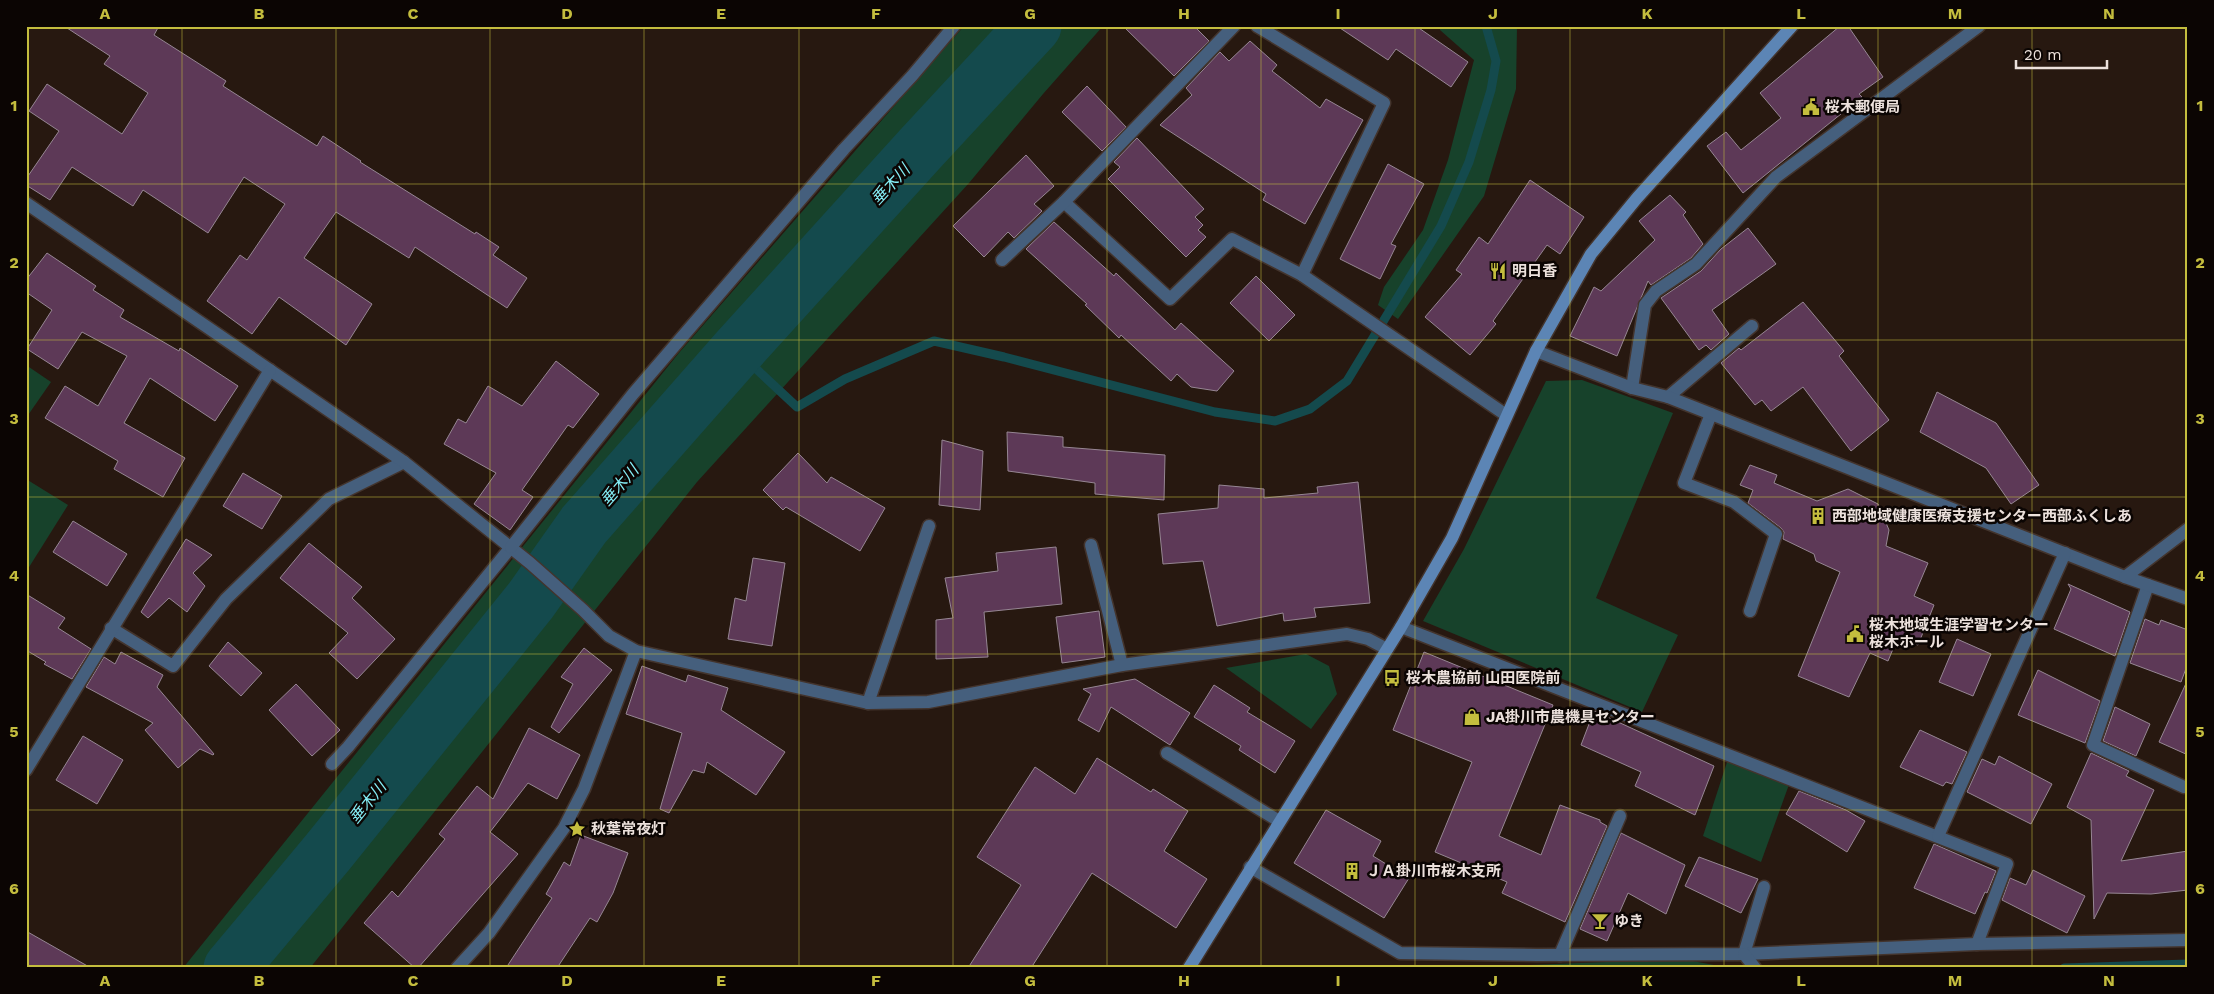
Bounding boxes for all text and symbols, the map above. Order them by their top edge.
text: A [100,4,111,23]
text: B [254,4,265,23]
text: C [408,4,419,23]
text: D [561,4,573,23]
text: E [716,4,726,23]
text: F [871,4,881,23]
text: G [1024,4,1036,23]
text: H [1178,4,1190,23]
text: I [1335,4,1341,23]
text: J [1488,4,1498,23]
text: K [1641,4,1653,23]
text: L [1796,4,1806,23]
text: M [1948,4,1962,23]
text: N [2103,4,2115,23]
scale bar [2016,38,2108,70]
text: 20 m [2024,46,2062,64]
text: 1 [11,96,17,115]
text: 1 [2197,96,2203,115]
public building icon: 桜木郵便局 [1801,97,1821,117]
place label: 桜木郵便局 [1825,98,1900,116]
water label: 垂木川 [867,159,915,208]
text: 2 [9,253,19,272]
text: 2 [2195,253,2205,272]
restaurant icon: 明日香 [1488,261,1508,281]
place label: 明日香 [1512,262,1557,280]
text: 3 [9,409,19,428]
text: 3 [2195,409,2205,428]
water label: 垂木川 [596,459,644,510]
building icon: 西部地域健康医療支援センター西部ふくしあ [1808,506,1828,526]
place label: 西部地域健康医療支援センター西部ふくしあ [1832,507,2132,525]
text: 4 [9,566,19,585]
text: 4 [2195,566,2205,585]
place label: 桜木地域生涯学習センター 桜木ホール [1869,616,2049,651]
public building icon: 桜木地域生涯学習センター 桜木ホール [1845,624,1865,644]
bus stop icon: 桜木農協前 山田医院前 [1382,668,1402,688]
place label: 桜木農協前 山田医院前 [1406,669,1560,687]
shop icon: JA掛川市農機具センター [1462,707,1482,727]
place label: JA掛川市農機具センター [1486,708,1655,726]
text: 5 [9,722,19,741]
text: 5 [2195,722,2205,741]
water label: 垂木川 [345,776,391,827]
place icon: 秋葉常夜灯 [567,819,587,839]
place label: 秋葉常夜灯 [591,820,666,838]
building icon: ＪＡ掛川市桜木支所 [1342,861,1362,881]
place label: ＪＡ掛川市桜木支所 [1366,862,1501,880]
text: 6 [9,879,19,898]
text: 6 [2195,879,2205,898]
bar icon: ゆき [1590,911,1610,931]
place label: ゆき [1614,912,1644,930]
text: A [100,971,111,990]
text: B [254,971,265,990]
text: C [408,971,419,990]
text: D [561,971,573,990]
text: E [716,971,726,990]
text: F [871,971,881,990]
text: G [1024,971,1036,990]
text: H [1178,971,1190,990]
text: I [1335,971,1341,990]
text: J [1488,971,1498,990]
text: K [1641,971,1653,990]
text: L [1796,971,1806,990]
text: M [1948,971,1962,990]
text: N [2103,971,2115,990]

